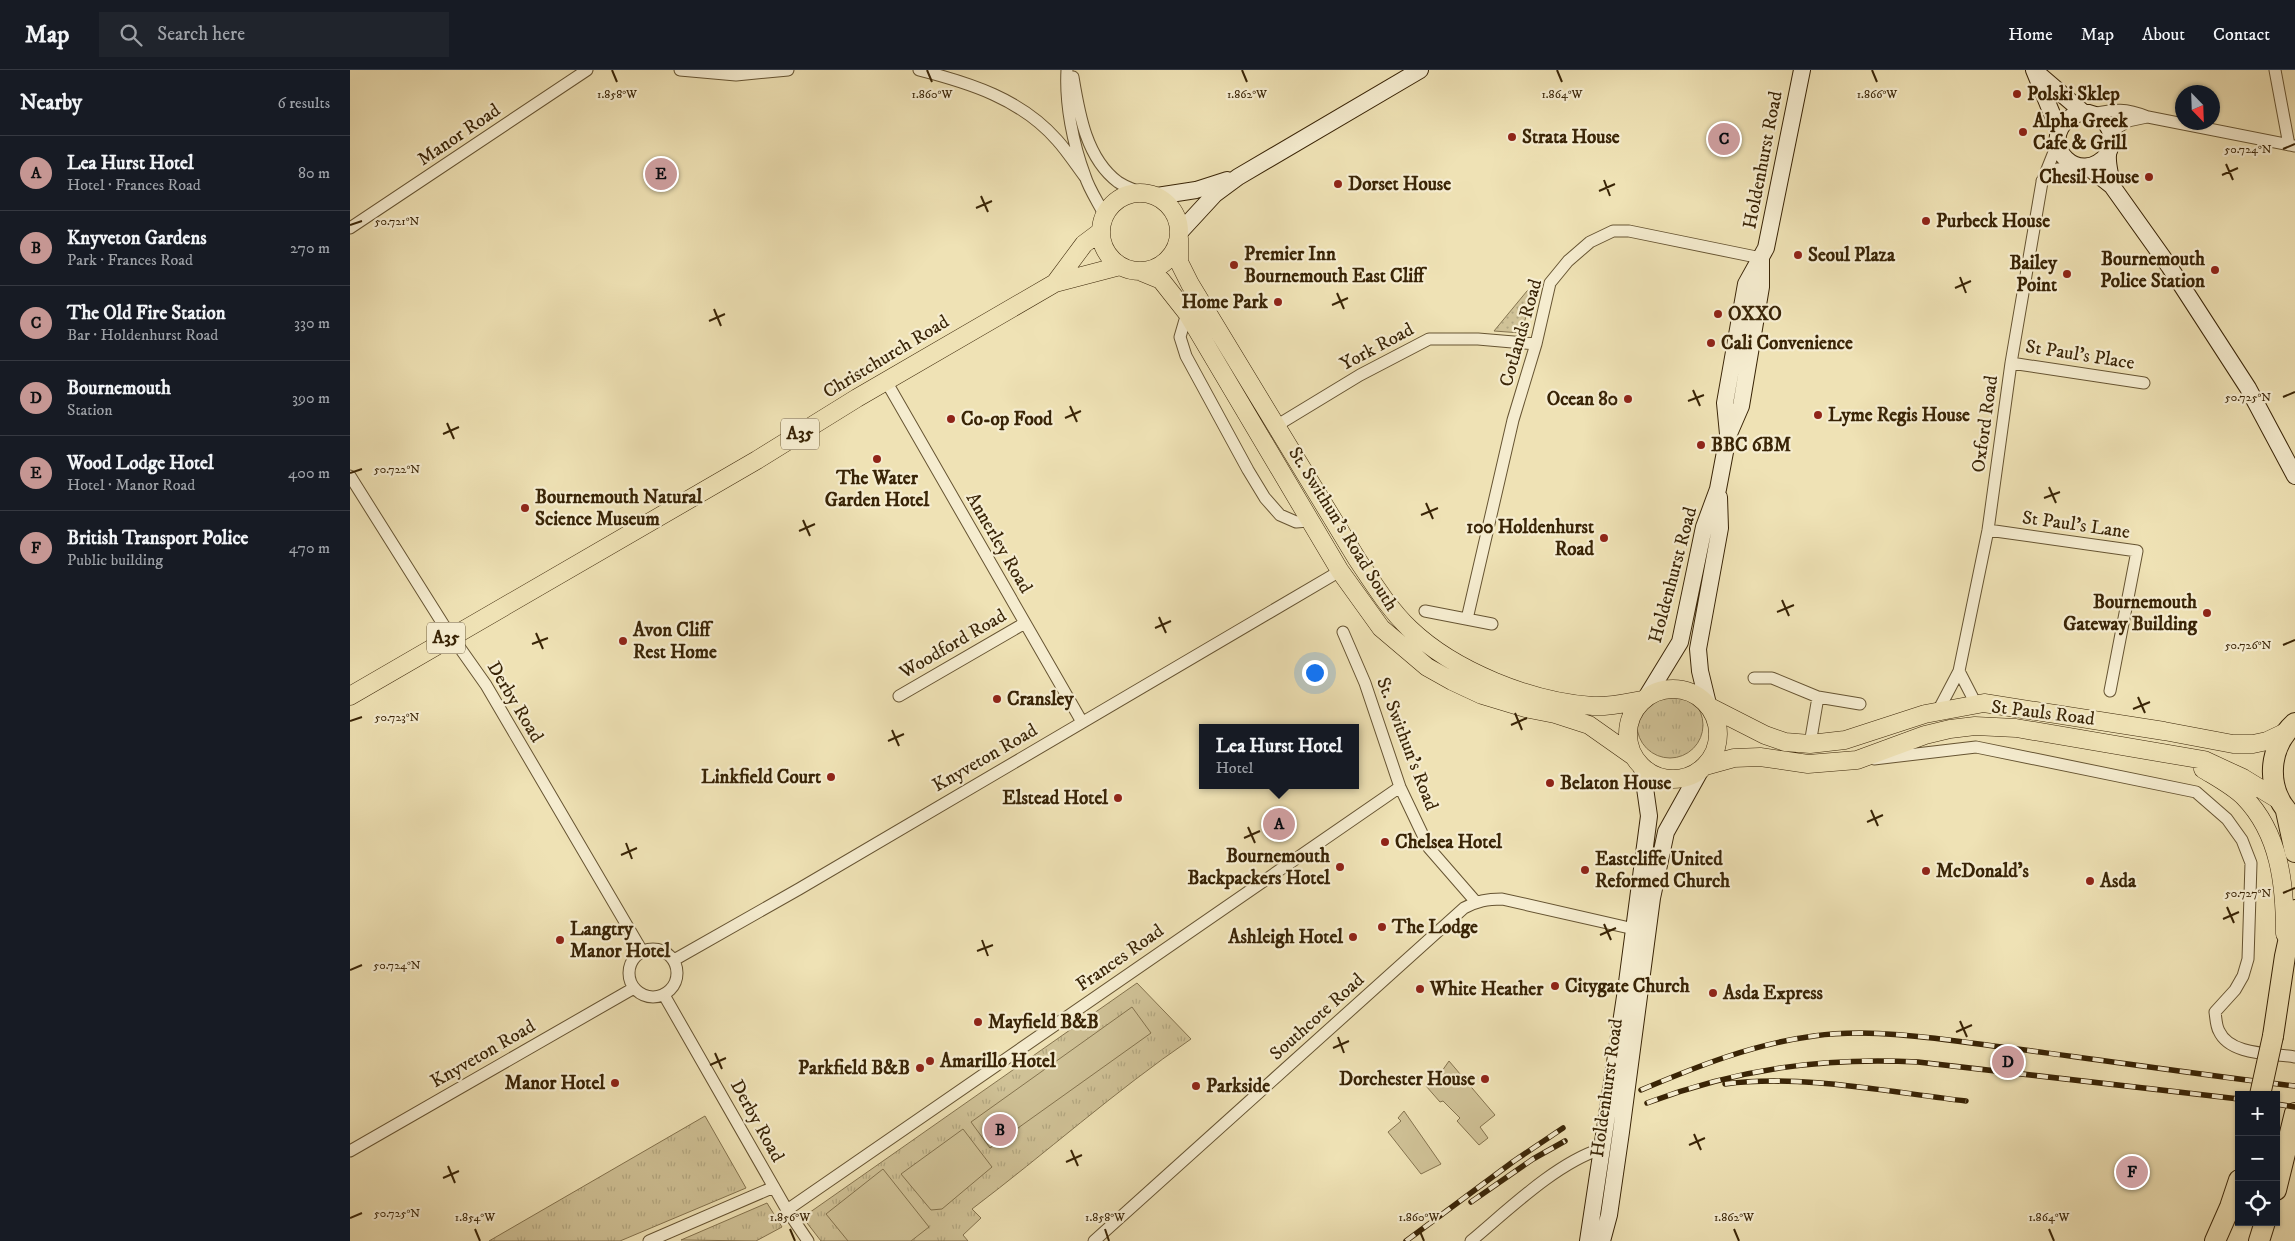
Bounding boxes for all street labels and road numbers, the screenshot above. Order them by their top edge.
street label: Holdenhurst Road [1738,89,1788,231]
street label: Manor Road [413,99,505,171]
street label: Cotlands Road [1495,276,1547,389]
street label: Christchurch Road [819,310,954,404]
street label: York Road [1336,318,1418,376]
street label: St Paul's Place [2024,335,2136,375]
street label: Oxford Road [1967,373,2003,474]
road number: A35 [781,418,819,449]
street label: St. Swithun's Road South [1283,443,1403,615]
street label: Annerley Road [961,488,1037,598]
street label: Holdenhurst Road [1644,504,1702,645]
street label: St Paul's Lane [2021,506,2132,544]
street label: Woodford Road [895,604,1011,684]
road number: A35 [427,622,465,654]
street label: Derby Road [482,657,548,747]
street label: St. Swithun's Road [1371,674,1443,814]
street label: St Pauls Road [1990,695,2096,731]
street label: Knyveton Road [929,719,1042,797]
street label: Frances Road [1072,919,1169,997]
street label: Southcote Road [1265,968,1369,1065]
street label: Knyveton Road [427,1015,540,1093]
street label: Holdenhurst Road [1586,1017,1628,1159]
street label: Derby Road [725,1076,789,1167]

